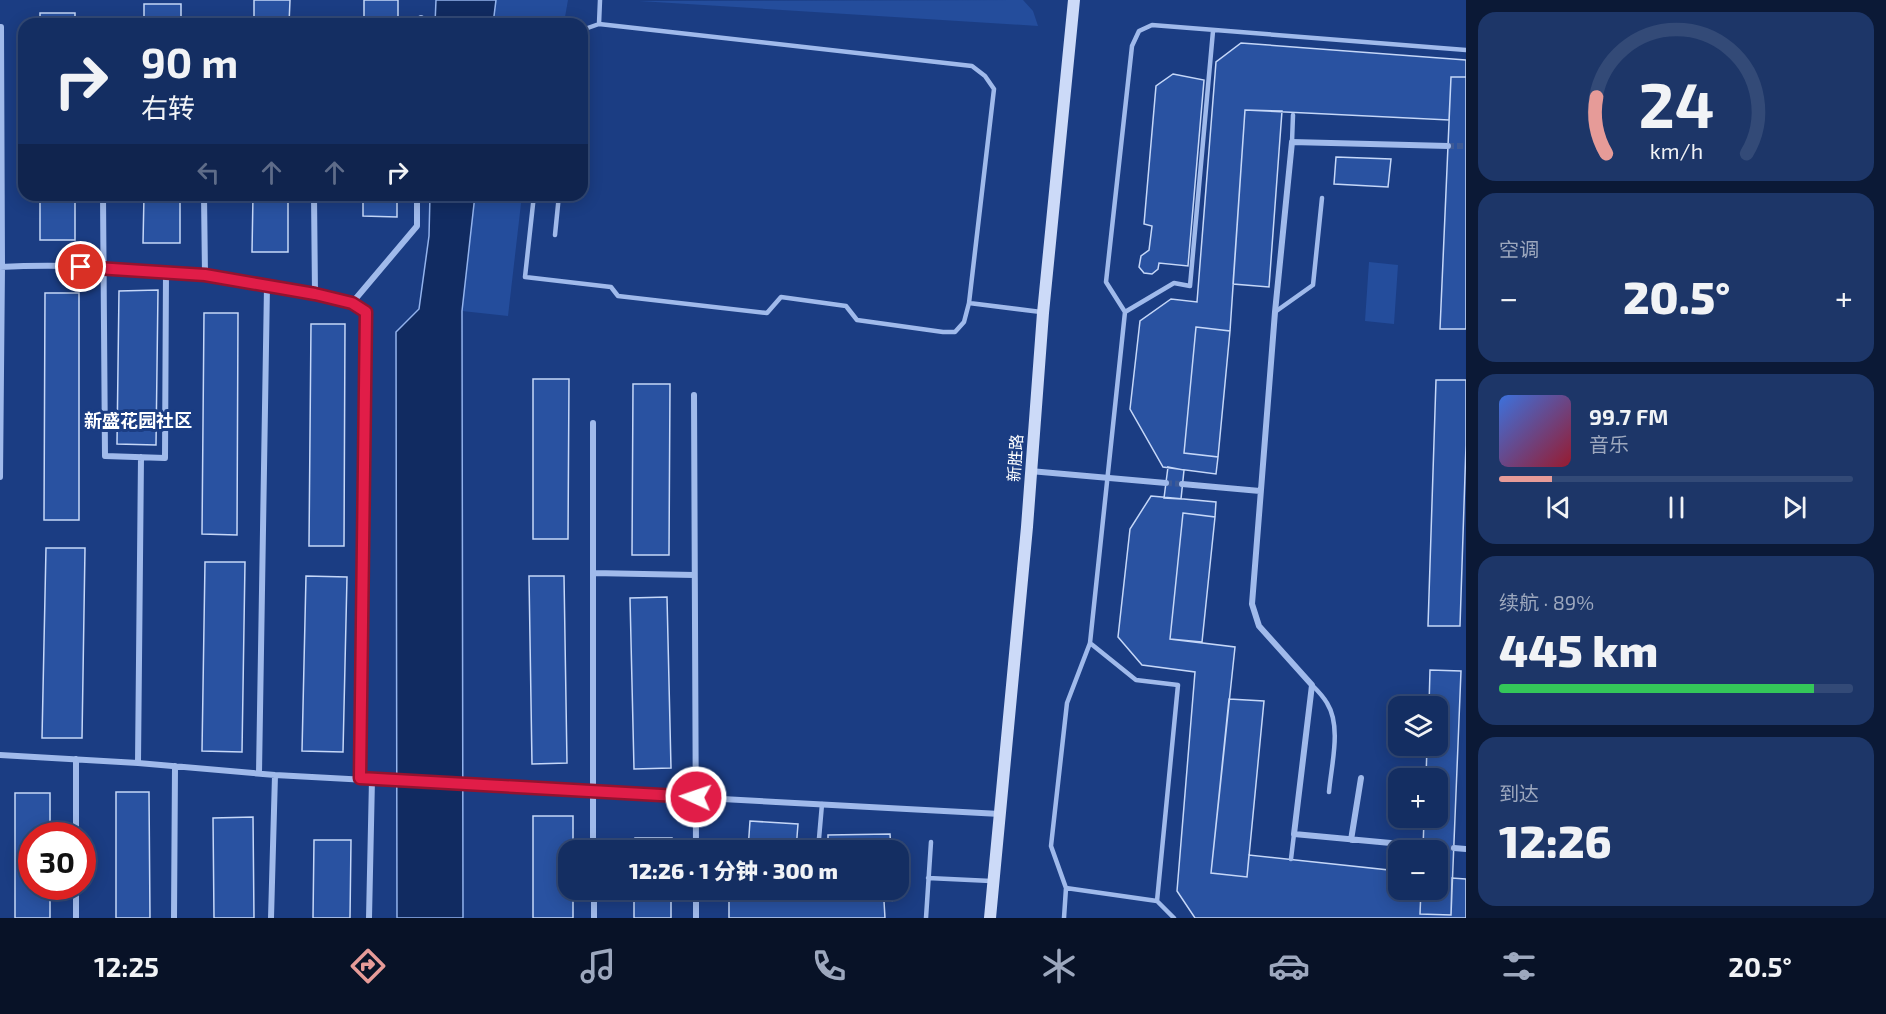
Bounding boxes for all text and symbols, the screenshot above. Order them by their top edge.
text: 90 m [141,36,238,86]
icon: right [42,42,120,120]
text: 24 [1638,66,1714,141]
text: 右转 [141,91,195,123]
text: km/h [1649,138,1703,163]
icon: left [192,156,225,189]
icon: ahead [255,156,288,189]
icon: ahead [318,156,351,189]
icon: right [381,156,414,189]
text: 空调 [1499,237,1539,261]
pin [55,241,106,292]
icon: arrive [64,250,97,283]
text: 20.5° [1623,269,1730,323]
text: − [1499,277,1518,317]
text: + [1835,277,1853,317]
text: 99.7 FM [1589,403,1668,429]
district label: 新盛花园社区 [84,409,192,431]
text: 音乐 [1589,432,1629,456]
street label: 新胜路 [1003,433,1026,483]
icon: previous [1542,491,1575,524]
icon: pause [1660,491,1693,524]
icon: next [1778,491,1811,524]
text: 续航 · 89% [1499,590,1594,614]
text: 445 km [1499,622,1658,676]
map controls [1388,696,1448,900]
button: layers [1388,696,1448,756]
position arrow [664,765,728,829]
button: + [1388,768,1448,828]
text: 到达 [1499,781,1539,805]
text: 12:26 [1499,813,1612,867]
speed limit sign: 30 [18,822,96,900]
button: − [1388,840,1448,900]
text: 12:26 · 1 分钟 · 300 m [629,857,838,883]
icon: directions [347,945,389,987]
icon: music [577,945,619,987]
icon: phone [808,945,850,987]
icon: climate [1038,945,1080,987]
icon: car [1268,945,1310,987]
icon: filters [1498,945,1540,987]
text: 12:25 [94,950,159,982]
text: 20.5° [1728,950,1792,982]

